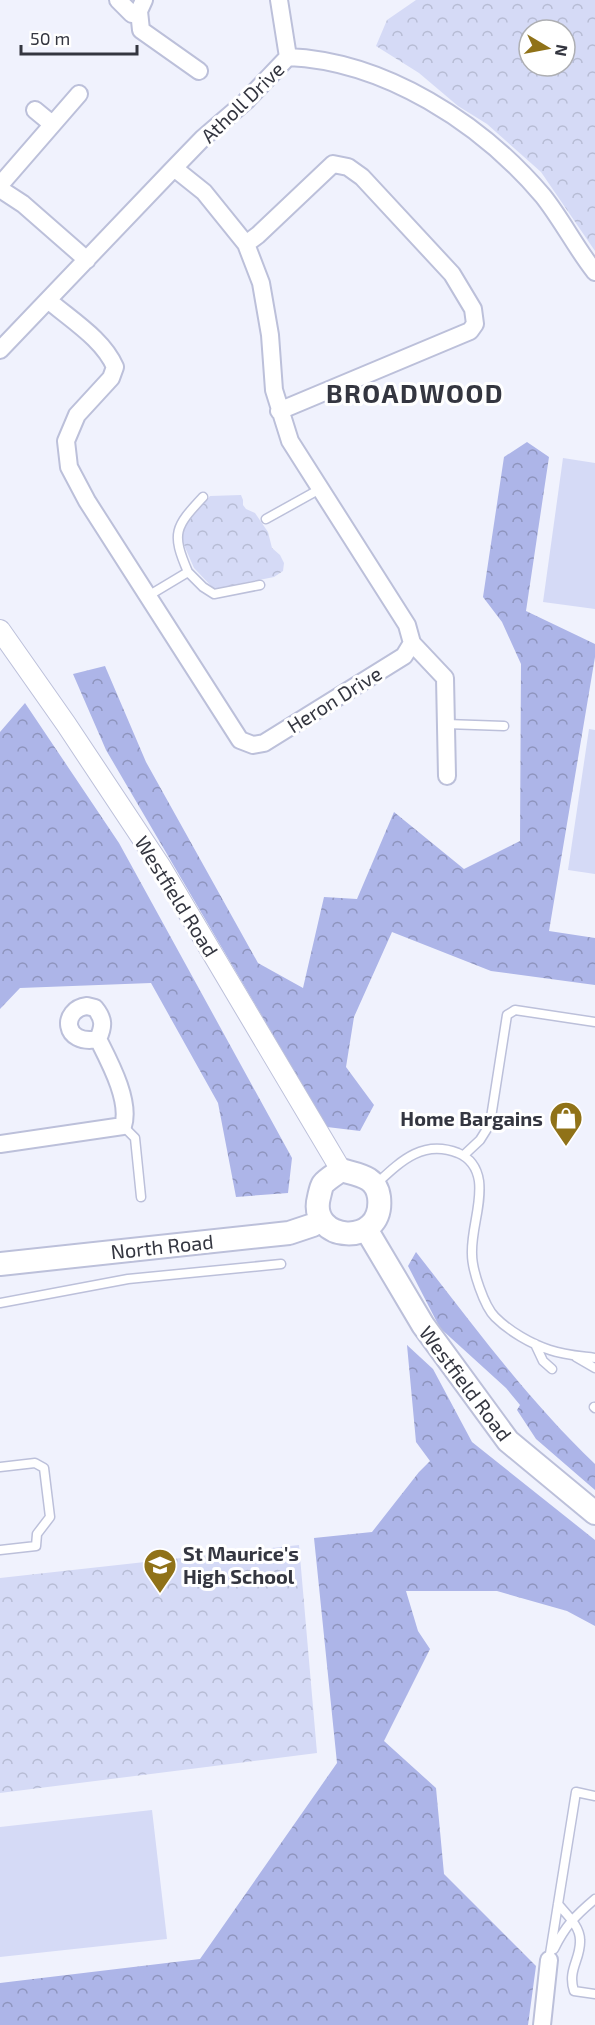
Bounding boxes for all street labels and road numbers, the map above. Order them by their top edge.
street label: Atholl Drive [195,57,289,147]
street label: Heron Drive [282,661,386,737]
street label: Westfield Road [130,831,224,961]
street label: North Road [109,1229,215,1263]
street label: Westfield Road [415,1321,517,1445]

